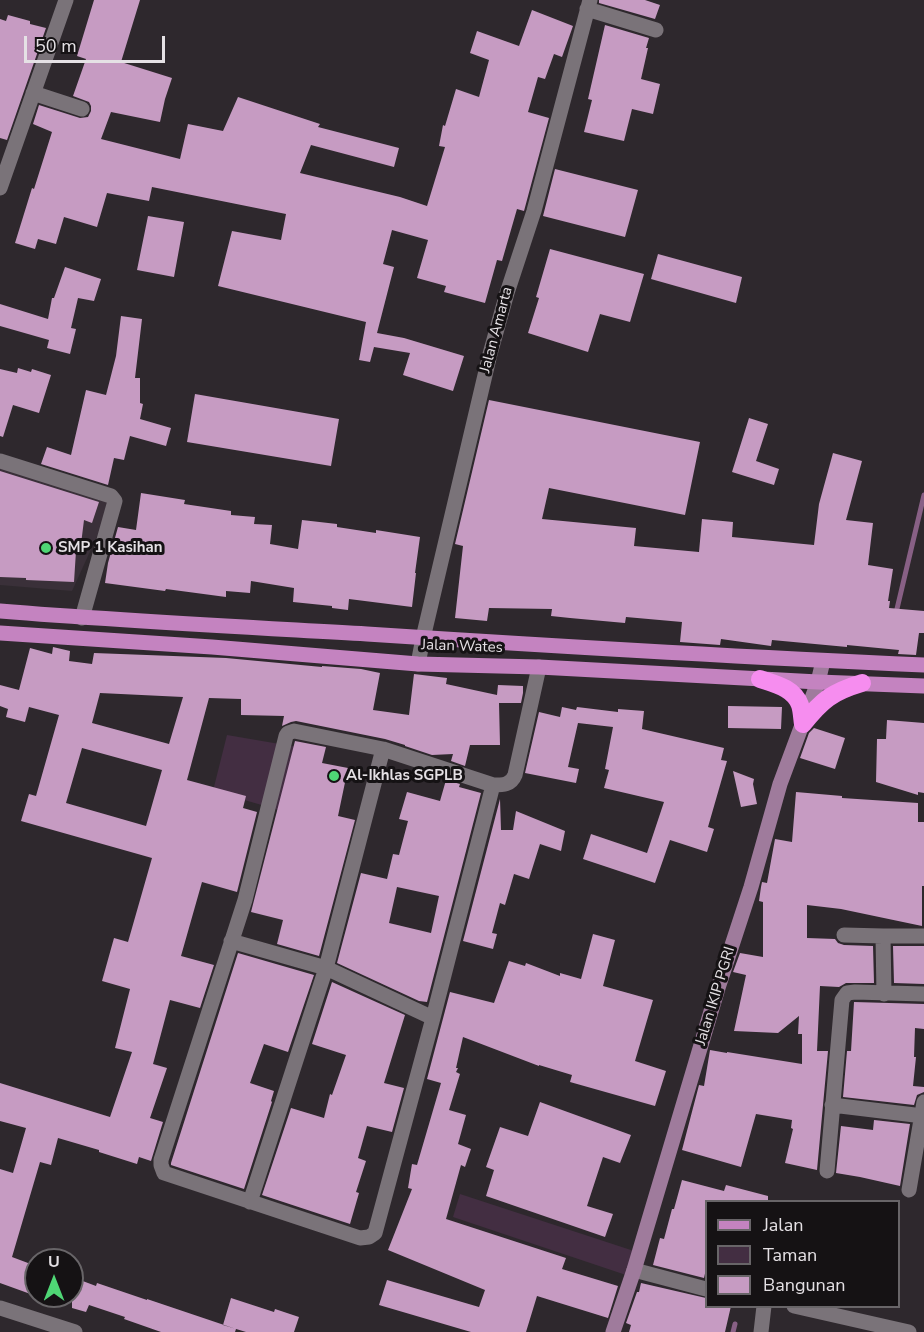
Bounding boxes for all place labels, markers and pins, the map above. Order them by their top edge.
place label: SMP 1 Kasihan [58,539,162,557]
marker: SMP 1 Kasihan [39,541,53,555]
place label: Al-Ikhlas SGPLB [346,767,463,785]
marker: Al-Ikhlas SGPLB [327,769,341,783]

